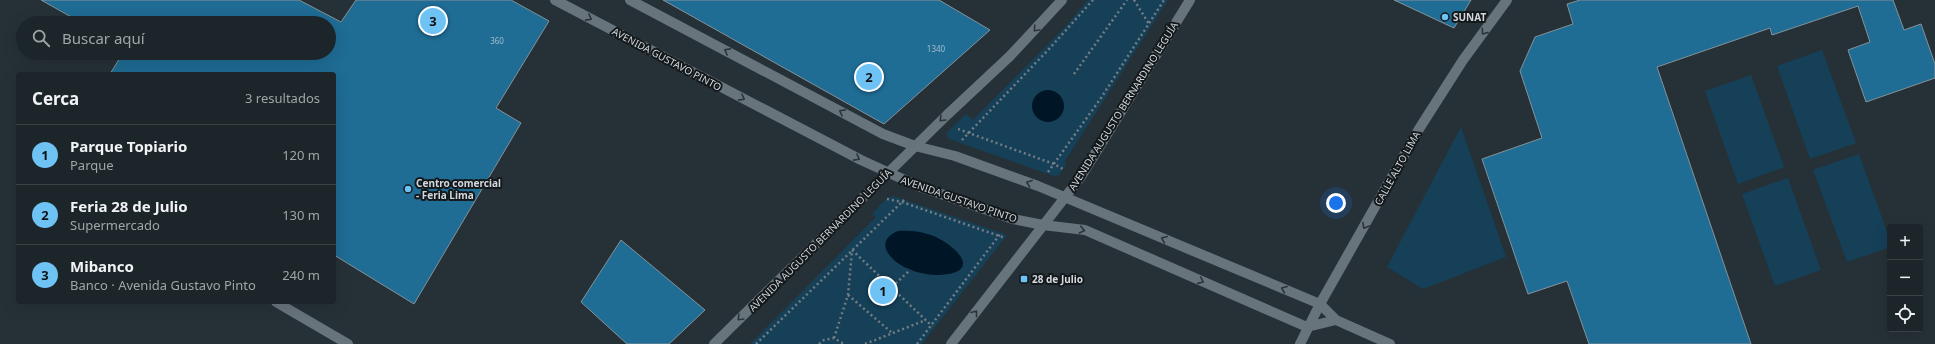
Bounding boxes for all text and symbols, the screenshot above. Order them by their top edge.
pin: 3 [420,6,446,36]
place label: SUNAT [1453,10,1486,24]
marker: SUNAT [1440,12,1450,22]
one-way arrow [585,13,592,21]
search box [16,16,336,60]
street label: AVENIDA AUGUSTO BERNARDINO LEGUÍA [1065,18,1181,193]
street label: AVENIDA GUSTAVO PINTO [610,24,724,94]
one-way arrow [1033,24,1040,32]
icon: search [30,27,52,49]
one-way arrow [1482,27,1489,34]
text: Buscar aquí [62,28,145,48]
house number: 360 [490,35,504,46]
house number: 1340 [927,43,946,54]
one-way arrow [724,48,731,56]
pin: 2 [856,62,882,92]
text: Cerca [32,87,79,110]
text: 3 resultados [245,89,320,107]
one-way arrow [737,93,745,100]
one-way arrow [839,109,846,116]
one-way arrow [940,114,947,122]
street label: CALLE ALTO LIMA [1371,128,1423,208]
text: Parque Topiario [70,136,187,156]
text: 1 [41,146,49,164]
text: 120 m [282,146,320,164]
one-way arrow [853,153,860,161]
text: Parque [70,156,114,174]
street label: AVENIDA AUGUSTO BERNARDINO LEGUÍA [746,165,895,314]
street label: AVENIDA GUSTAVO PINTO [899,173,1019,226]
place label: Centro comercial - Feria Lima [416,176,501,202]
one-way arrow [1025,179,1032,188]
marker: Centro comercial - Feria Lima [403,184,413,194]
your location [1326,193,1346,213]
text: Feria 28 de Julio [70,196,188,216]
text: 2 [41,206,49,224]
text: 130 m [282,206,320,224]
text: Supermercado [70,216,160,234]
one-way arrow [1362,222,1369,229]
map controls [1887,224,1923,332]
button: + [1887,224,1923,260]
one-way arrow [1079,226,1085,234]
one-way arrow [1161,235,1168,243]
text: Mibanco [70,256,134,276]
button: − [1887,260,1923,296]
text: 3 [41,266,49,284]
text: 240 m [282,266,320,284]
place label: 28 de Julio [1032,272,1083,286]
marker: 28 de Julio [1019,274,1029,284]
text: Banco · Avenida Gustavo Pinto [70,276,256,294]
pin: 1 [870,276,896,306]
one-way arrow [1197,277,1204,285]
one-way arrow [1281,286,1288,294]
button: locate [1887,296,1923,332]
one-way arrow [971,311,978,318]
one-way arrow [737,313,745,321]

